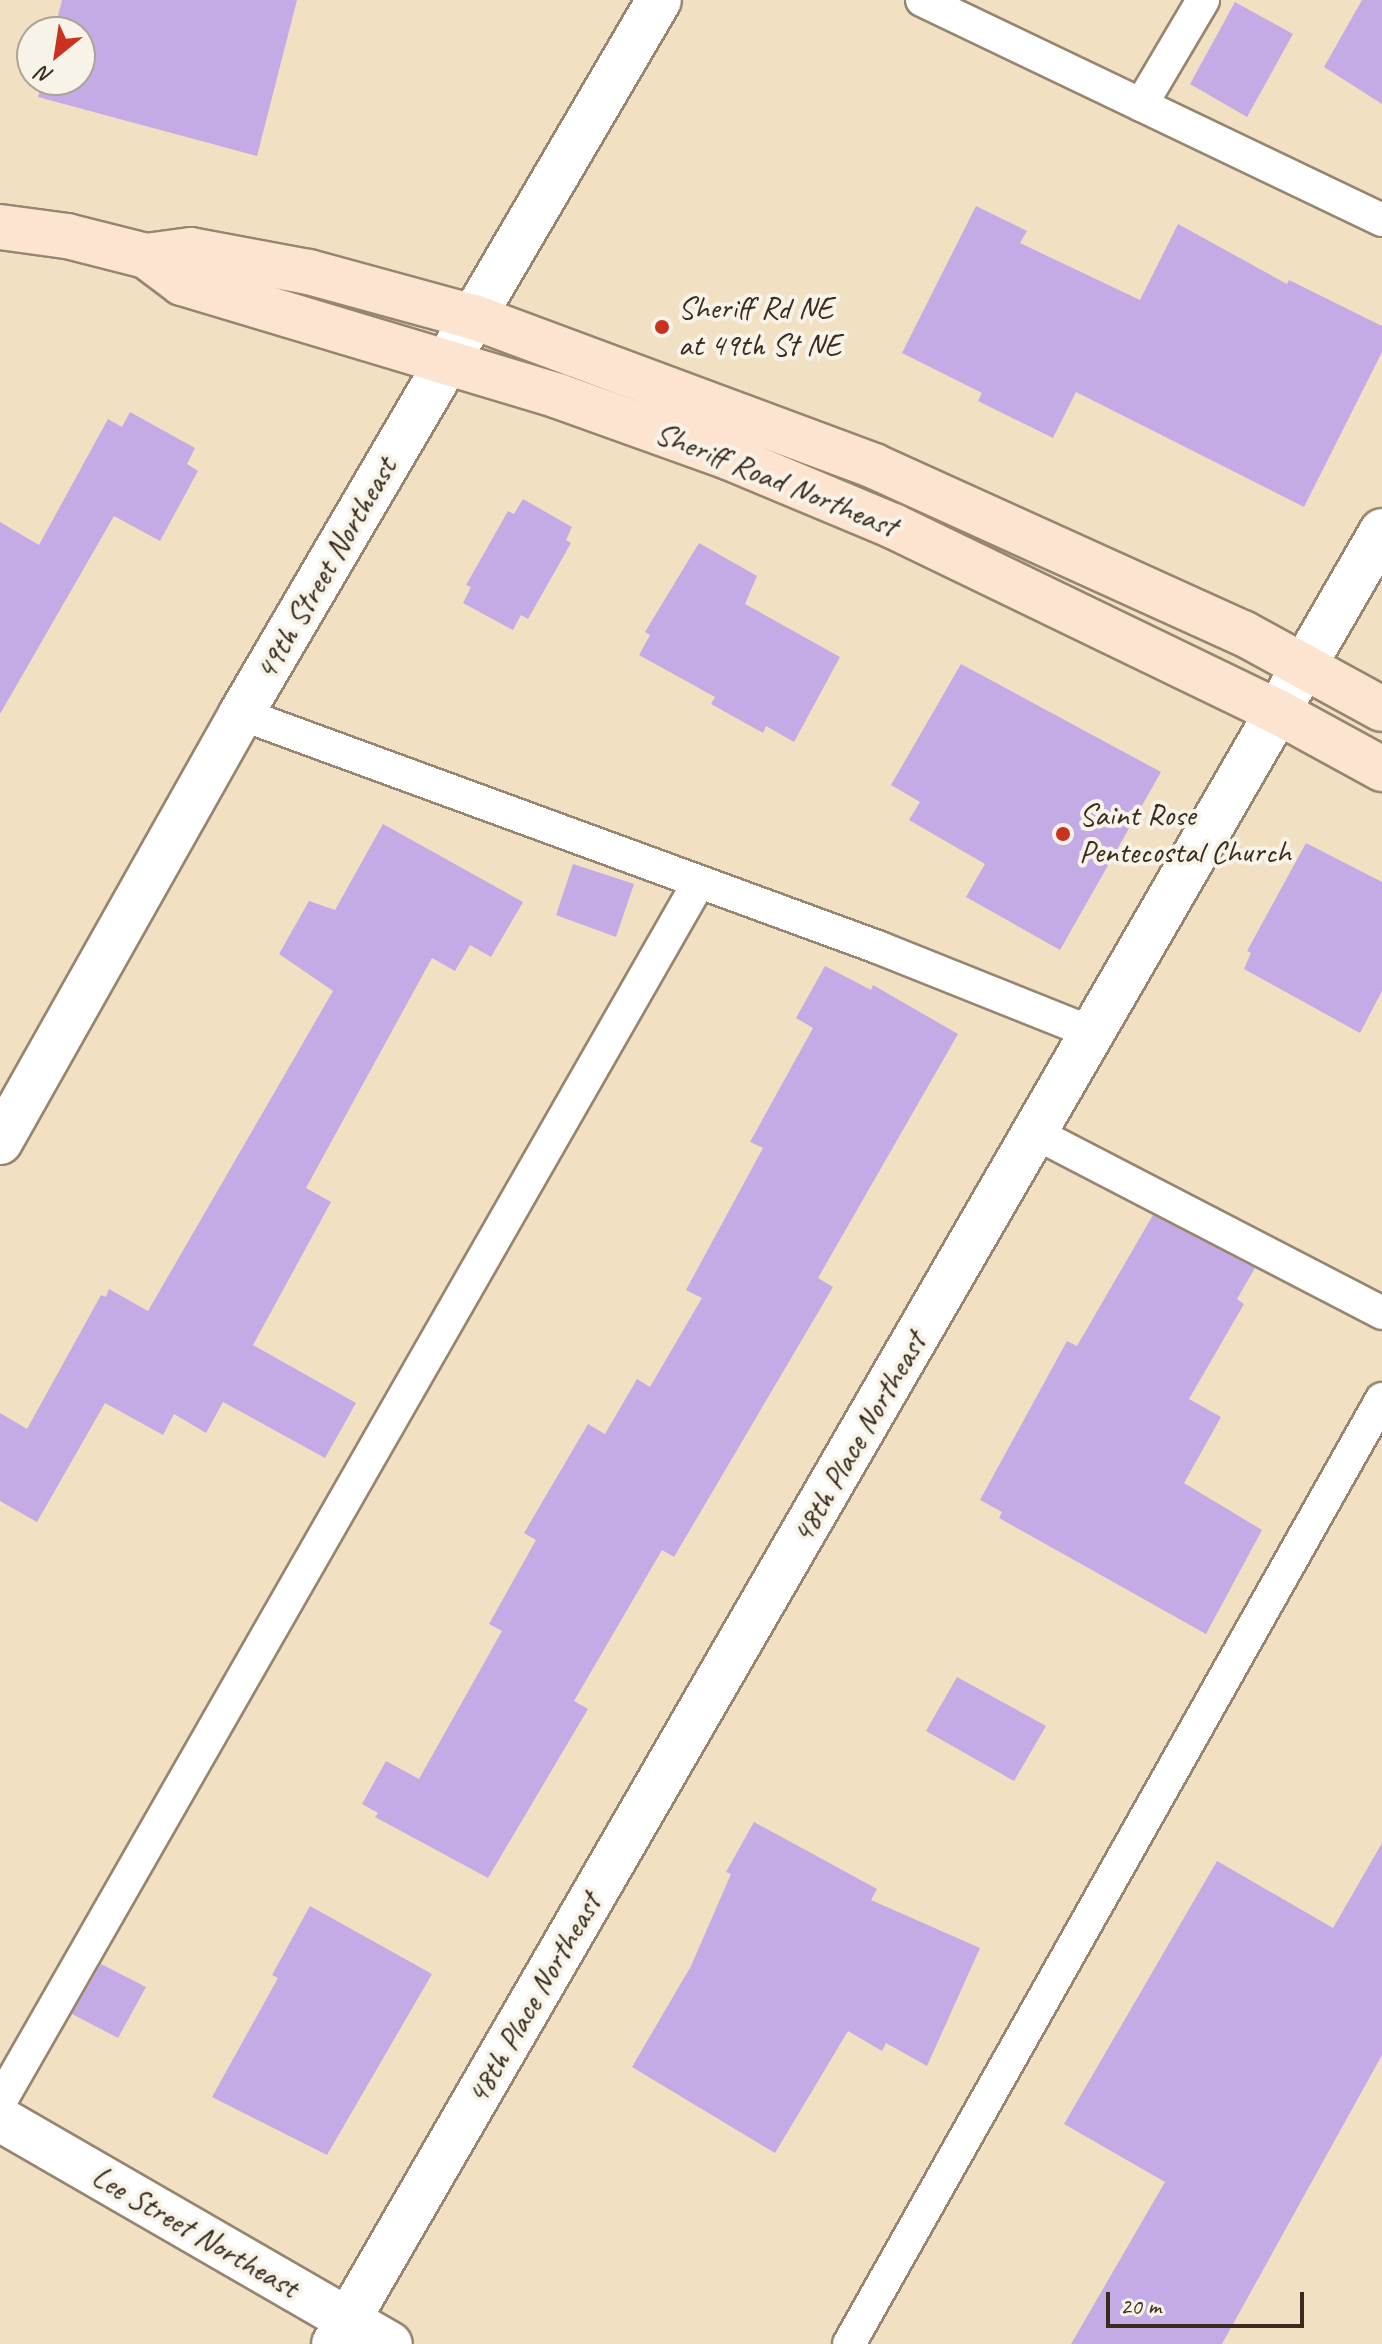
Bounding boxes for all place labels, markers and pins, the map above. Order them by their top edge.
place label: Sheriff Rd NE at 49th St NE [678,290,843,365]
marker: Sheriff Rd NE at 49th St NE [653,318,671,336]
place label: Saint Rose Pentecostal Church [1079,797,1291,872]
marker: Saint Rose Pentecostal Church [1054,825,1072,843]

